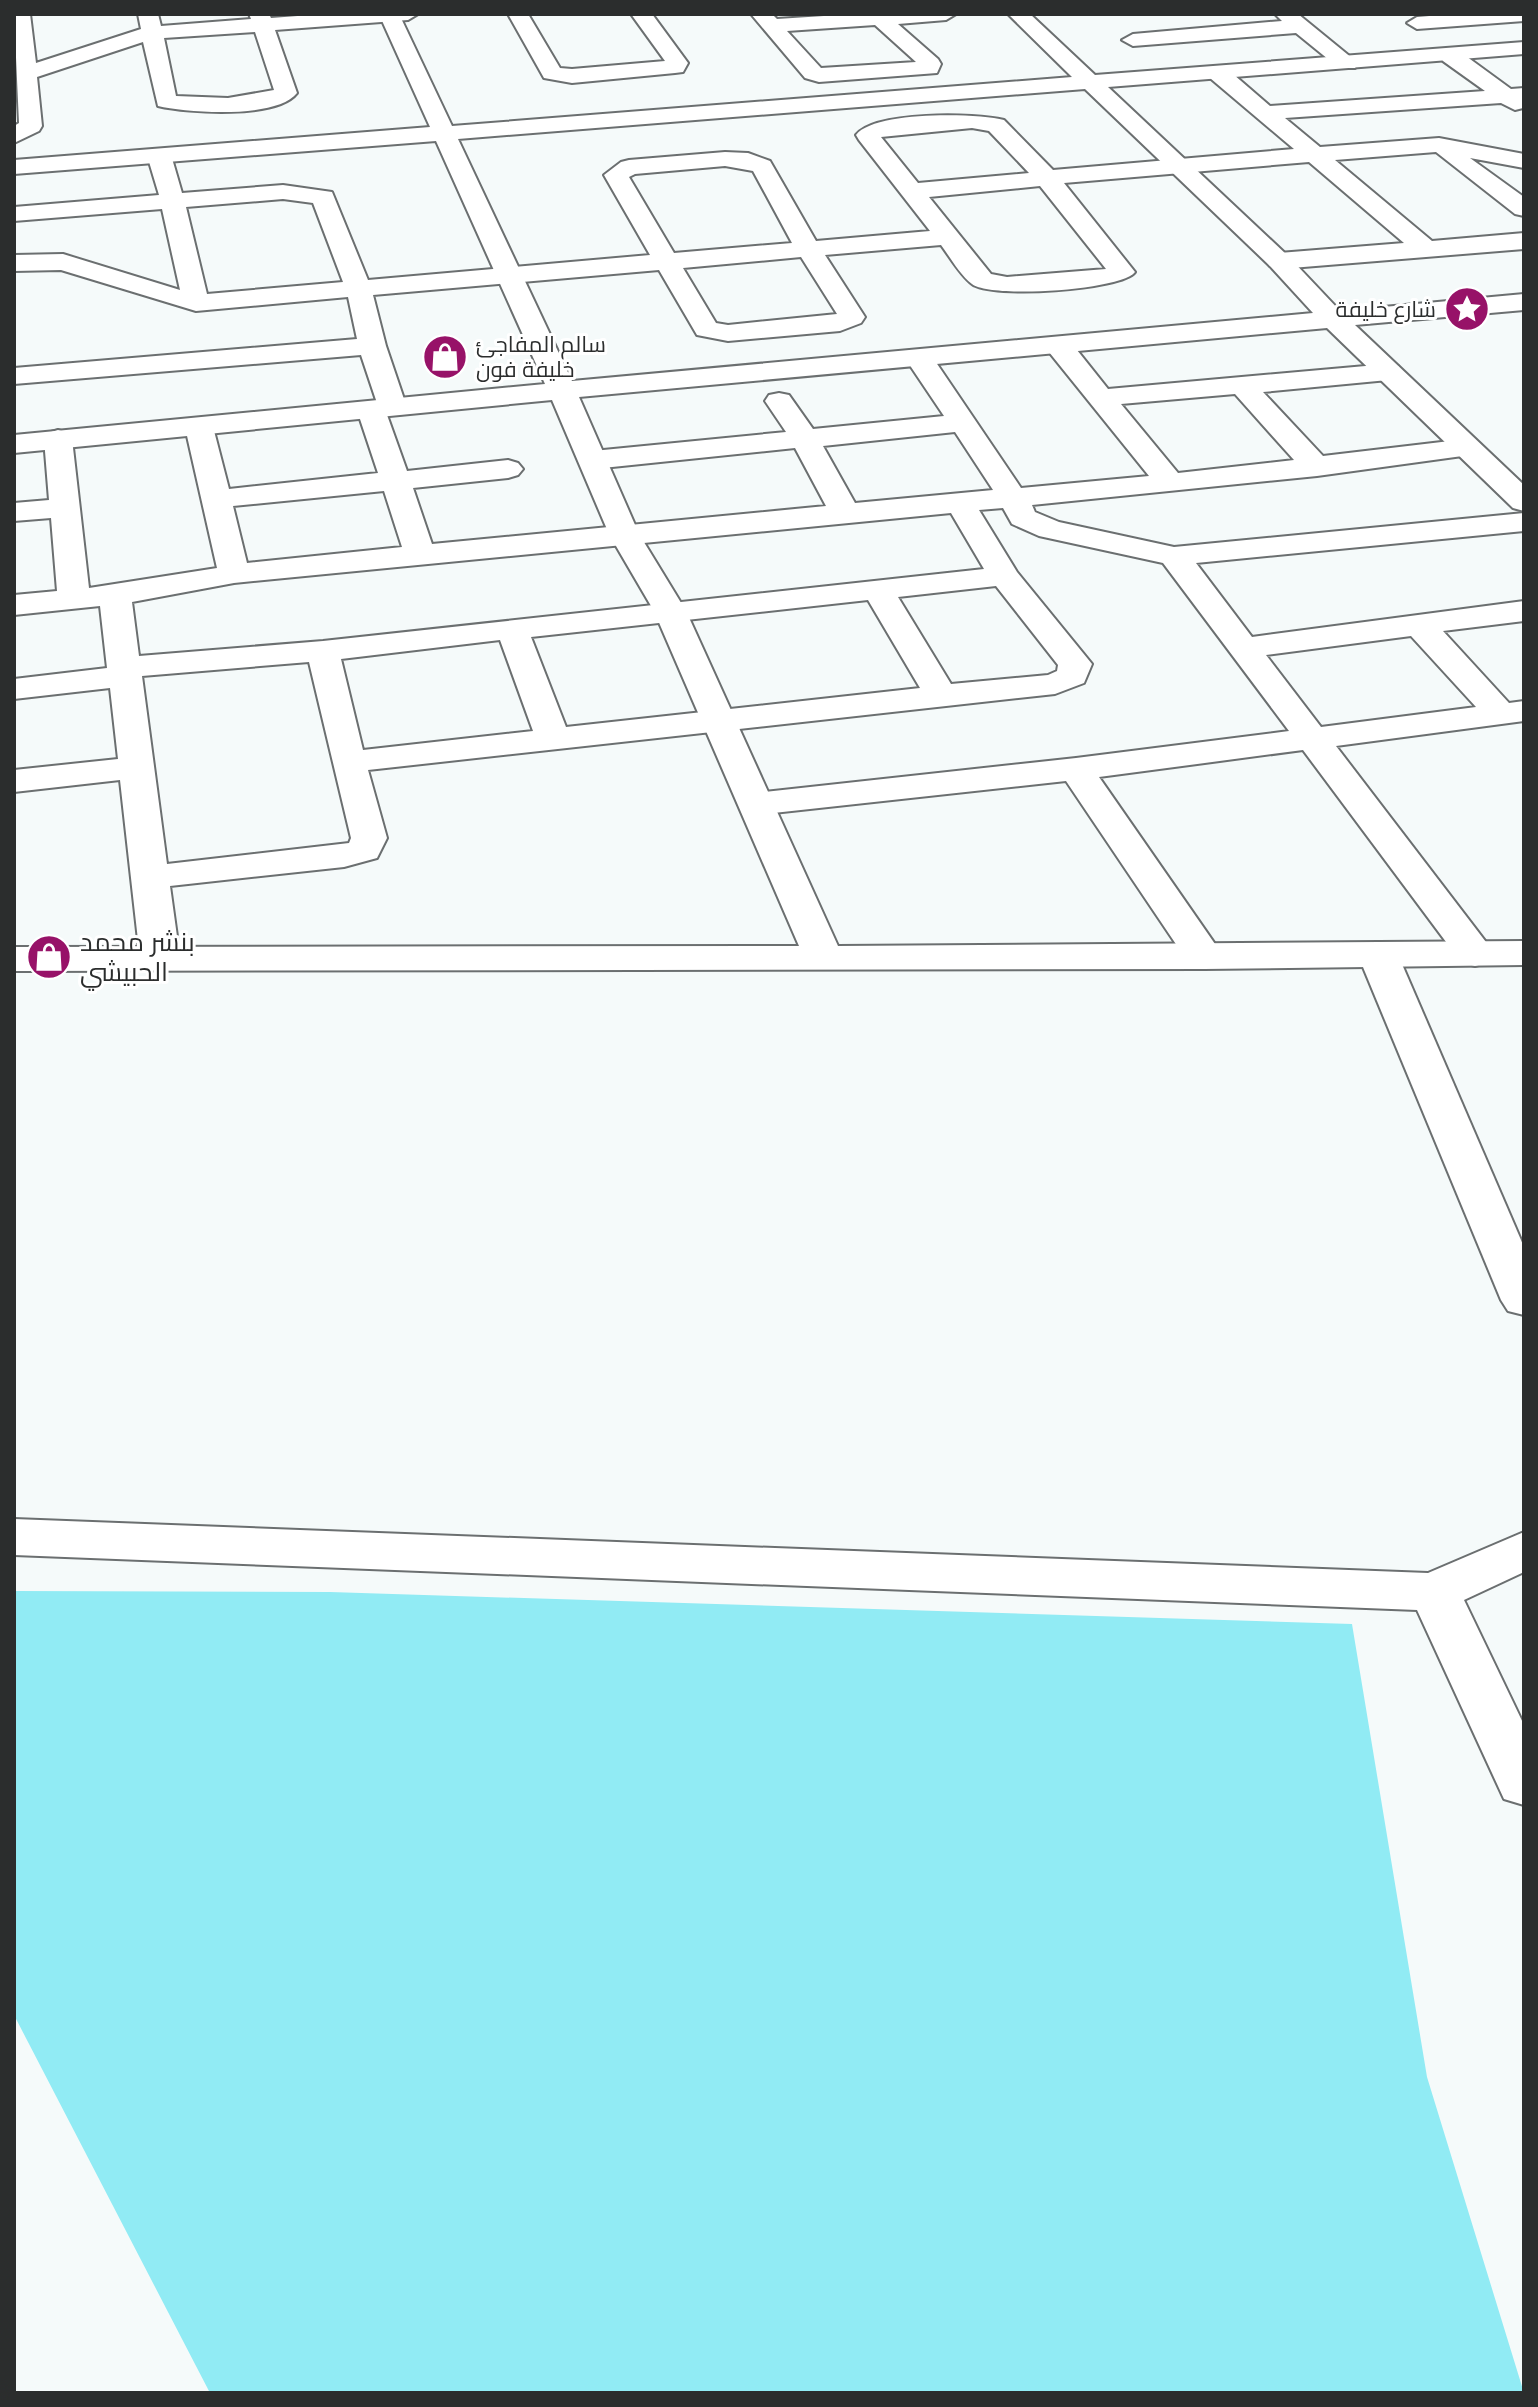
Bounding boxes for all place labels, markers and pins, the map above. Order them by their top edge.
place icon: شارع خليفة [1443,285,1491,333]
place label: شارع خليفة [1336,297,1436,324]
place label: سالم المفاجئ خليفة فون [476,332,606,382]
shop icon: سالم المفاجئ خليفة فون [421,333,469,381]
place label: بنشر محمد الحبيشي [80,927,195,991]
shop icon: بنشر محمد الحبيشي [25,933,73,981]

